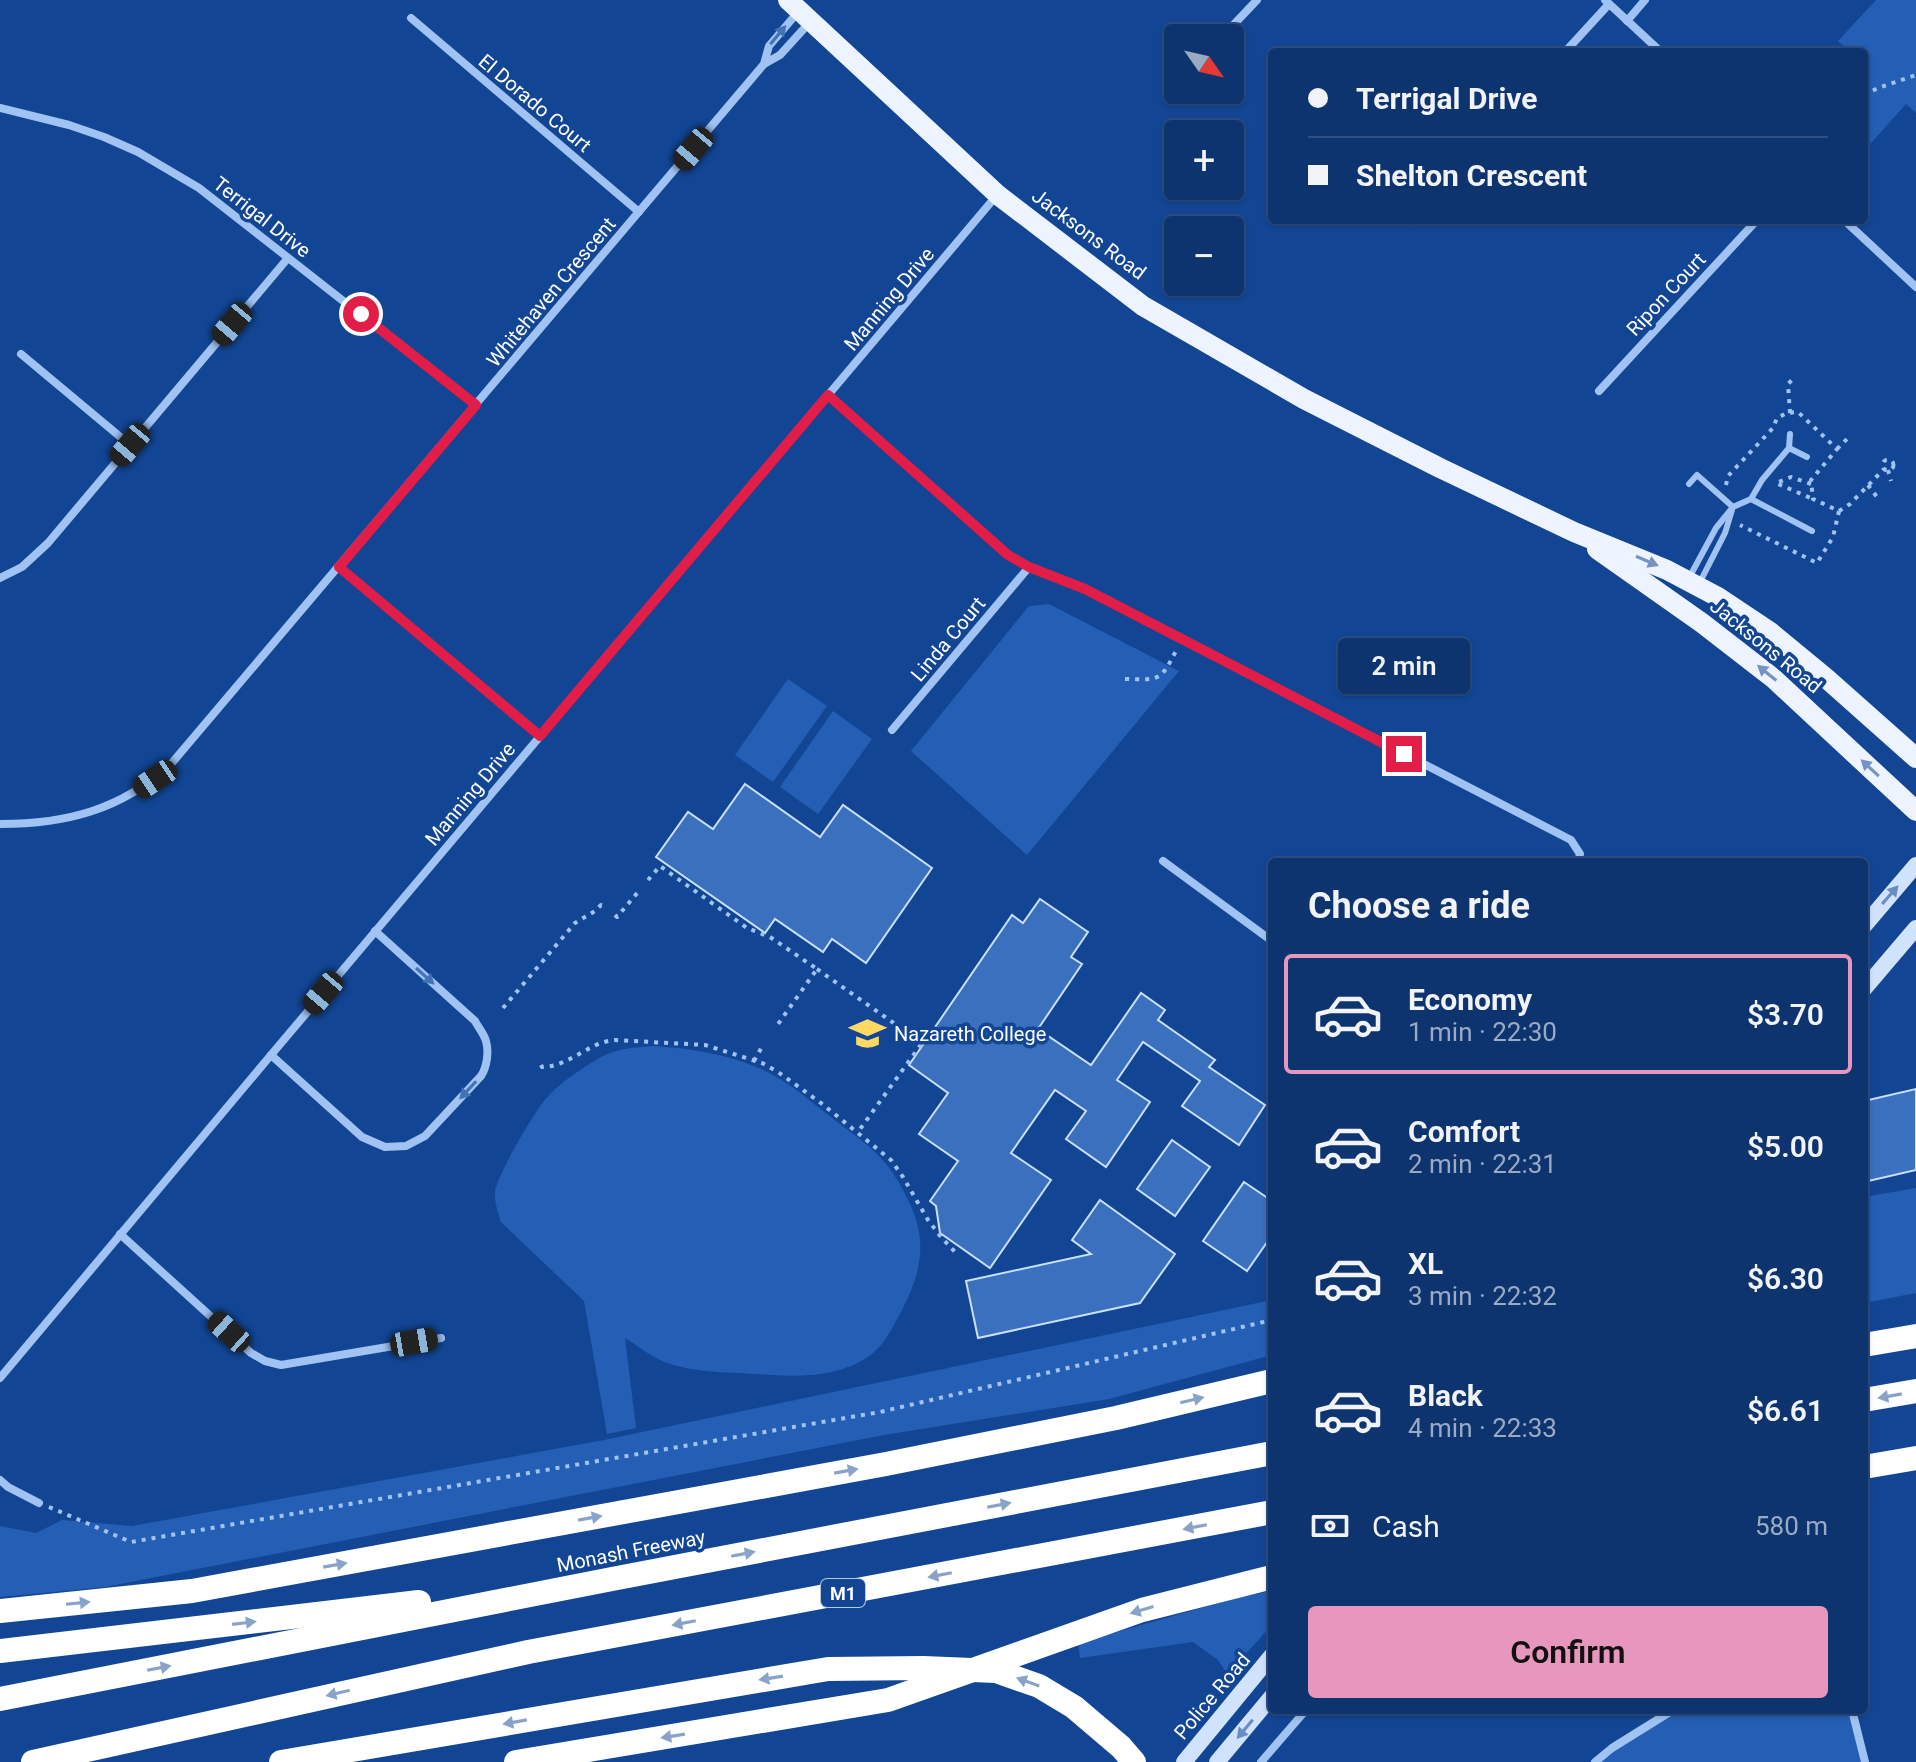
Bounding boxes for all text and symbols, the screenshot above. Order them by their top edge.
north arrow [1164,24,1244,104]
map controls [1164,24,1244,296]
one-way arrow [769,26,786,46]
street label: El Dorado Court [474,49,596,157]
text: Terrigal Drive [1356,81,1538,116]
button: + [1164,120,1244,200]
car [668,123,718,175]
text: Shelton Crescent [1356,158,1587,193]
street label: Terrigal Drive [209,172,315,262]
street label: Jacksons Road [1027,183,1151,285]
street label: Whitehaven Crescent [481,212,621,372]
button: − [1164,216,1244,296]
street label: Manning Drive [839,242,939,356]
street label: Ripon Court [1621,247,1711,341]
route start [343,296,379,332]
car [207,298,257,350]
car [105,419,155,471]
one-way arrow [1635,555,1659,568]
street label: Linda Court [906,592,990,686]
street label: Jacksons Road [1705,594,1827,698]
callout: 2 min [1338,638,1470,694]
text: 2 min [1371,651,1437,681]
one-way arrow [1757,666,1777,682]
route end [1386,736,1422,772]
street label: Manning Drive [420,737,520,851]
car [128,756,182,802]
one-way arrow [1861,760,1880,778]
text: Choose a ride [1308,885,1530,927]
one-way arrow [1881,886,1898,906]
car [298,967,348,1019]
one-way arrow [415,967,435,984]
icon: car [1312,978,1384,1050]
text: Economy [1408,982,1532,1017]
text: $3.70 [1747,997,1824,1032]
school or university icon: Nazareth College [849,1015,887,1053]
text: 1 min · 22:30 [1408,1017,1557,1047]
place label: Nazareth College [894,1022,1046,1046]
one-way arrow [460,1080,478,1099]
icon: car [1312,1110,1384,1182]
text: Comfort [1408,1114,1520,1149]
text: $5.00 [1747,1129,1824,1164]
text: 2 min · 22:31 [1408,1149,1557,1179]
icon: car [1312,1242,1384,1314]
text: XL [1408,1246,1443,1281]
text: $6.30 [1747,1261,1824,1296]
text: 3 min · 22:32 [1408,1281,1557,1311]
car [203,1307,255,1357]
car [388,1326,440,1358]
icon: car [1312,1374,1384,1446]
text: Black [1408,1378,1483,1413]
one-way arrow [1877,1390,1902,1402]
text: $6.61 [1747,1393,1824,1428]
one-way arrow [1179,1394,1204,1406]
text: 4 min · 22:33 [1408,1413,1557,1443]
one-way arrow [834,1464,859,1476]
one-way arrow [986,1499,1011,1511]
icon: cash [1308,1504,1352,1548]
text: Cash [1372,1509,1440,1544]
one-way arrow [578,1511,603,1523]
text: 580 m [1755,1511,1828,1541]
one-way arrow [1183,1521,1208,1533]
street label: Monash Freeway [555,1525,708,1577]
one-way arrow [731,1547,756,1559]
one-way arrow [322,1558,347,1570]
one-way arrow [927,1569,952,1581]
road number: M1 [821,1579,865,1607]
one-way arrow [65,1597,90,1610]
one-way arrow [1130,1604,1154,1617]
button: Confirm [1308,1606,1828,1698]
one-way arrow [232,1616,257,1629]
one-way arrow [672,1617,697,1629]
street label: Police Road [1169,1648,1255,1744]
one-way arrow [147,1661,172,1673]
one-way arrow [758,1673,783,1685]
one-way arrow [1016,1676,1040,1688]
one-way arrow [325,1687,350,1700]
one-way arrow [502,1717,527,1729]
one-way arrow [1237,1719,1254,1739]
one-way arrow [660,1730,685,1743]

